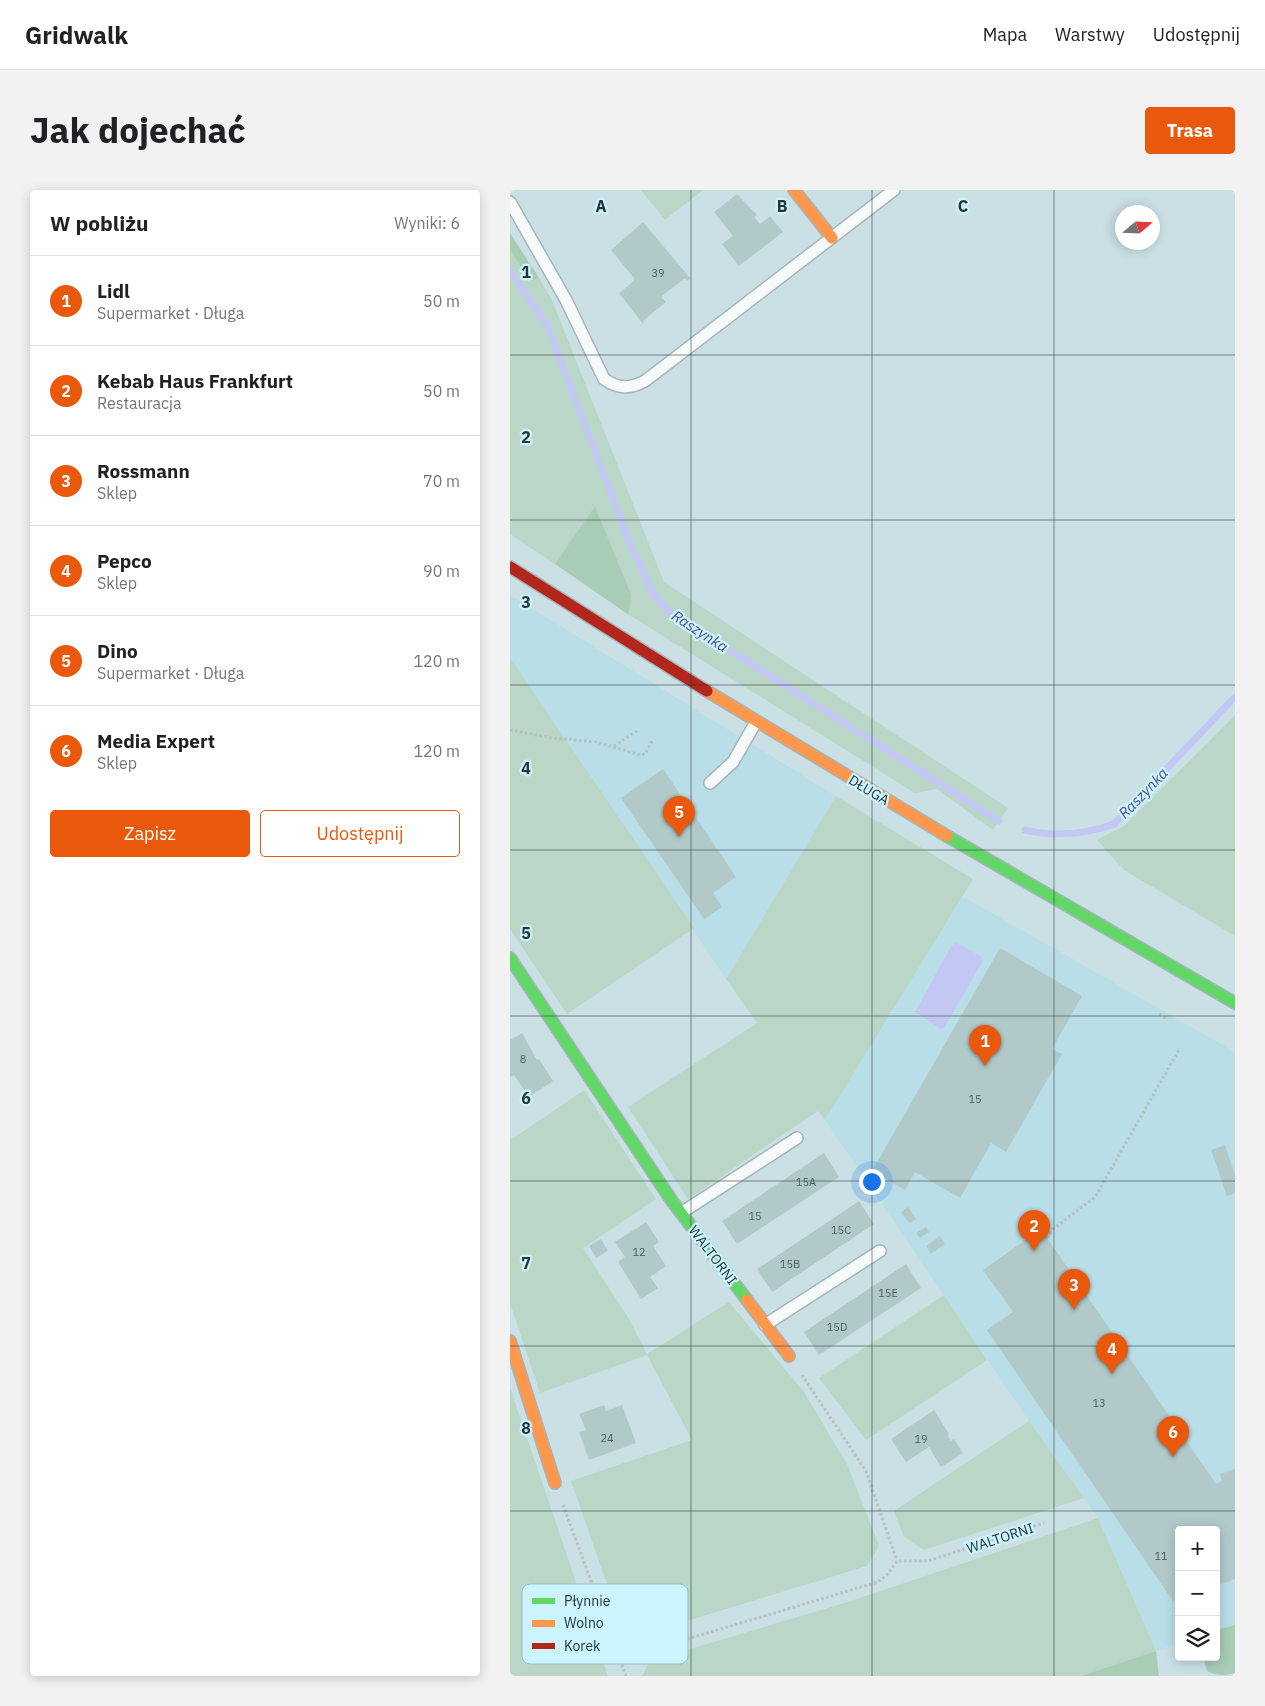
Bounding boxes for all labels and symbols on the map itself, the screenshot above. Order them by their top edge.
text: A [596,196,607,216]
text: B [777,196,788,216]
text: C [958,196,968,216]
north arrow [1115,205,1160,250]
text: 1 [521,262,531,282]
house number: 39 [651,266,665,280]
text: 2 [521,427,531,447]
text: 3 [521,592,531,612]
water label: Raszynka [668,606,732,656]
text: 4 [521,758,531,778]
water label: Raszynka [1114,763,1172,822]
street label: DŁUGA [845,771,893,809]
pin: 5 [663,796,695,837]
text: 5 [521,923,531,943]
pin: 1 [969,1025,1001,1066]
house number: 8 [520,1052,526,1066]
text: 6 [521,1088,531,1108]
house number: 15 [968,1092,982,1106]
your location [859,1169,885,1195]
house number: 15A [796,1175,816,1189]
house number: 15 [748,1209,762,1223]
pin: 2 [1018,1210,1050,1251]
street label: WALTORNI [685,1222,741,1288]
house number: 15C [831,1223,851,1237]
house number: 12 [632,1245,646,1259]
text: 7 [521,1253,531,1273]
house number: 15B [780,1257,800,1271]
pin: 3 [1058,1269,1090,1310]
house number: 15E [878,1286,898,1300]
house number: 15D [827,1320,847,1334]
pin: 4 [1096,1333,1128,1374]
house number: 13 [1092,1396,1106,1410]
pin: 6 [1157,1416,1189,1457]
text: 8 [521,1418,531,1438]
house number: 24 [600,1431,614,1445]
house number: 19 [914,1432,928,1446]
street label: WALTORNI [964,1519,1036,1557]
house number: 11 [1154,1549,1168,1563]
legend [522,1584,688,1664]
text: Płynnie [564,1592,611,1610]
text: Wolno [564,1614,604,1632]
text: Korek [564,1637,601,1655]

